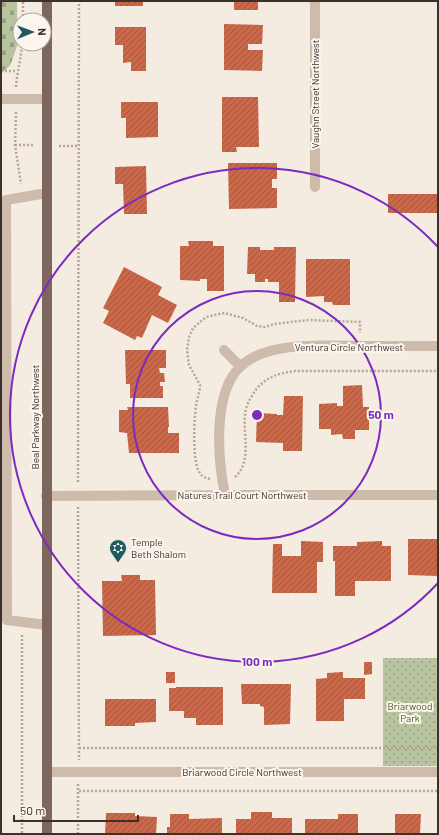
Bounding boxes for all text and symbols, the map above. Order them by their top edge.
north arrow [12,12,52,52]
text: N [36,28,49,36]
street label: Vaughn Street Northwest [309,39,321,148]
street label: Ventura Circle Northwest [295,341,404,353]
street label: Beal Parkway Northwest [29,364,41,470]
text: 50 m [368,407,394,421]
centre of rings [250,408,264,422]
street label: Natures Trail Court Northwest [177,489,307,501]
place label: Temple Beth Shalom [131,536,186,560]
synagogue icon: Temple Beth Shalom [108,538,128,563]
text: 100 m [242,654,272,668]
park label: Briarwood Park [388,700,432,724]
street label: Briarwood Circle Northwest [182,766,302,778]
scale bar [14,797,138,823]
text: 50 m [20,803,45,817]

